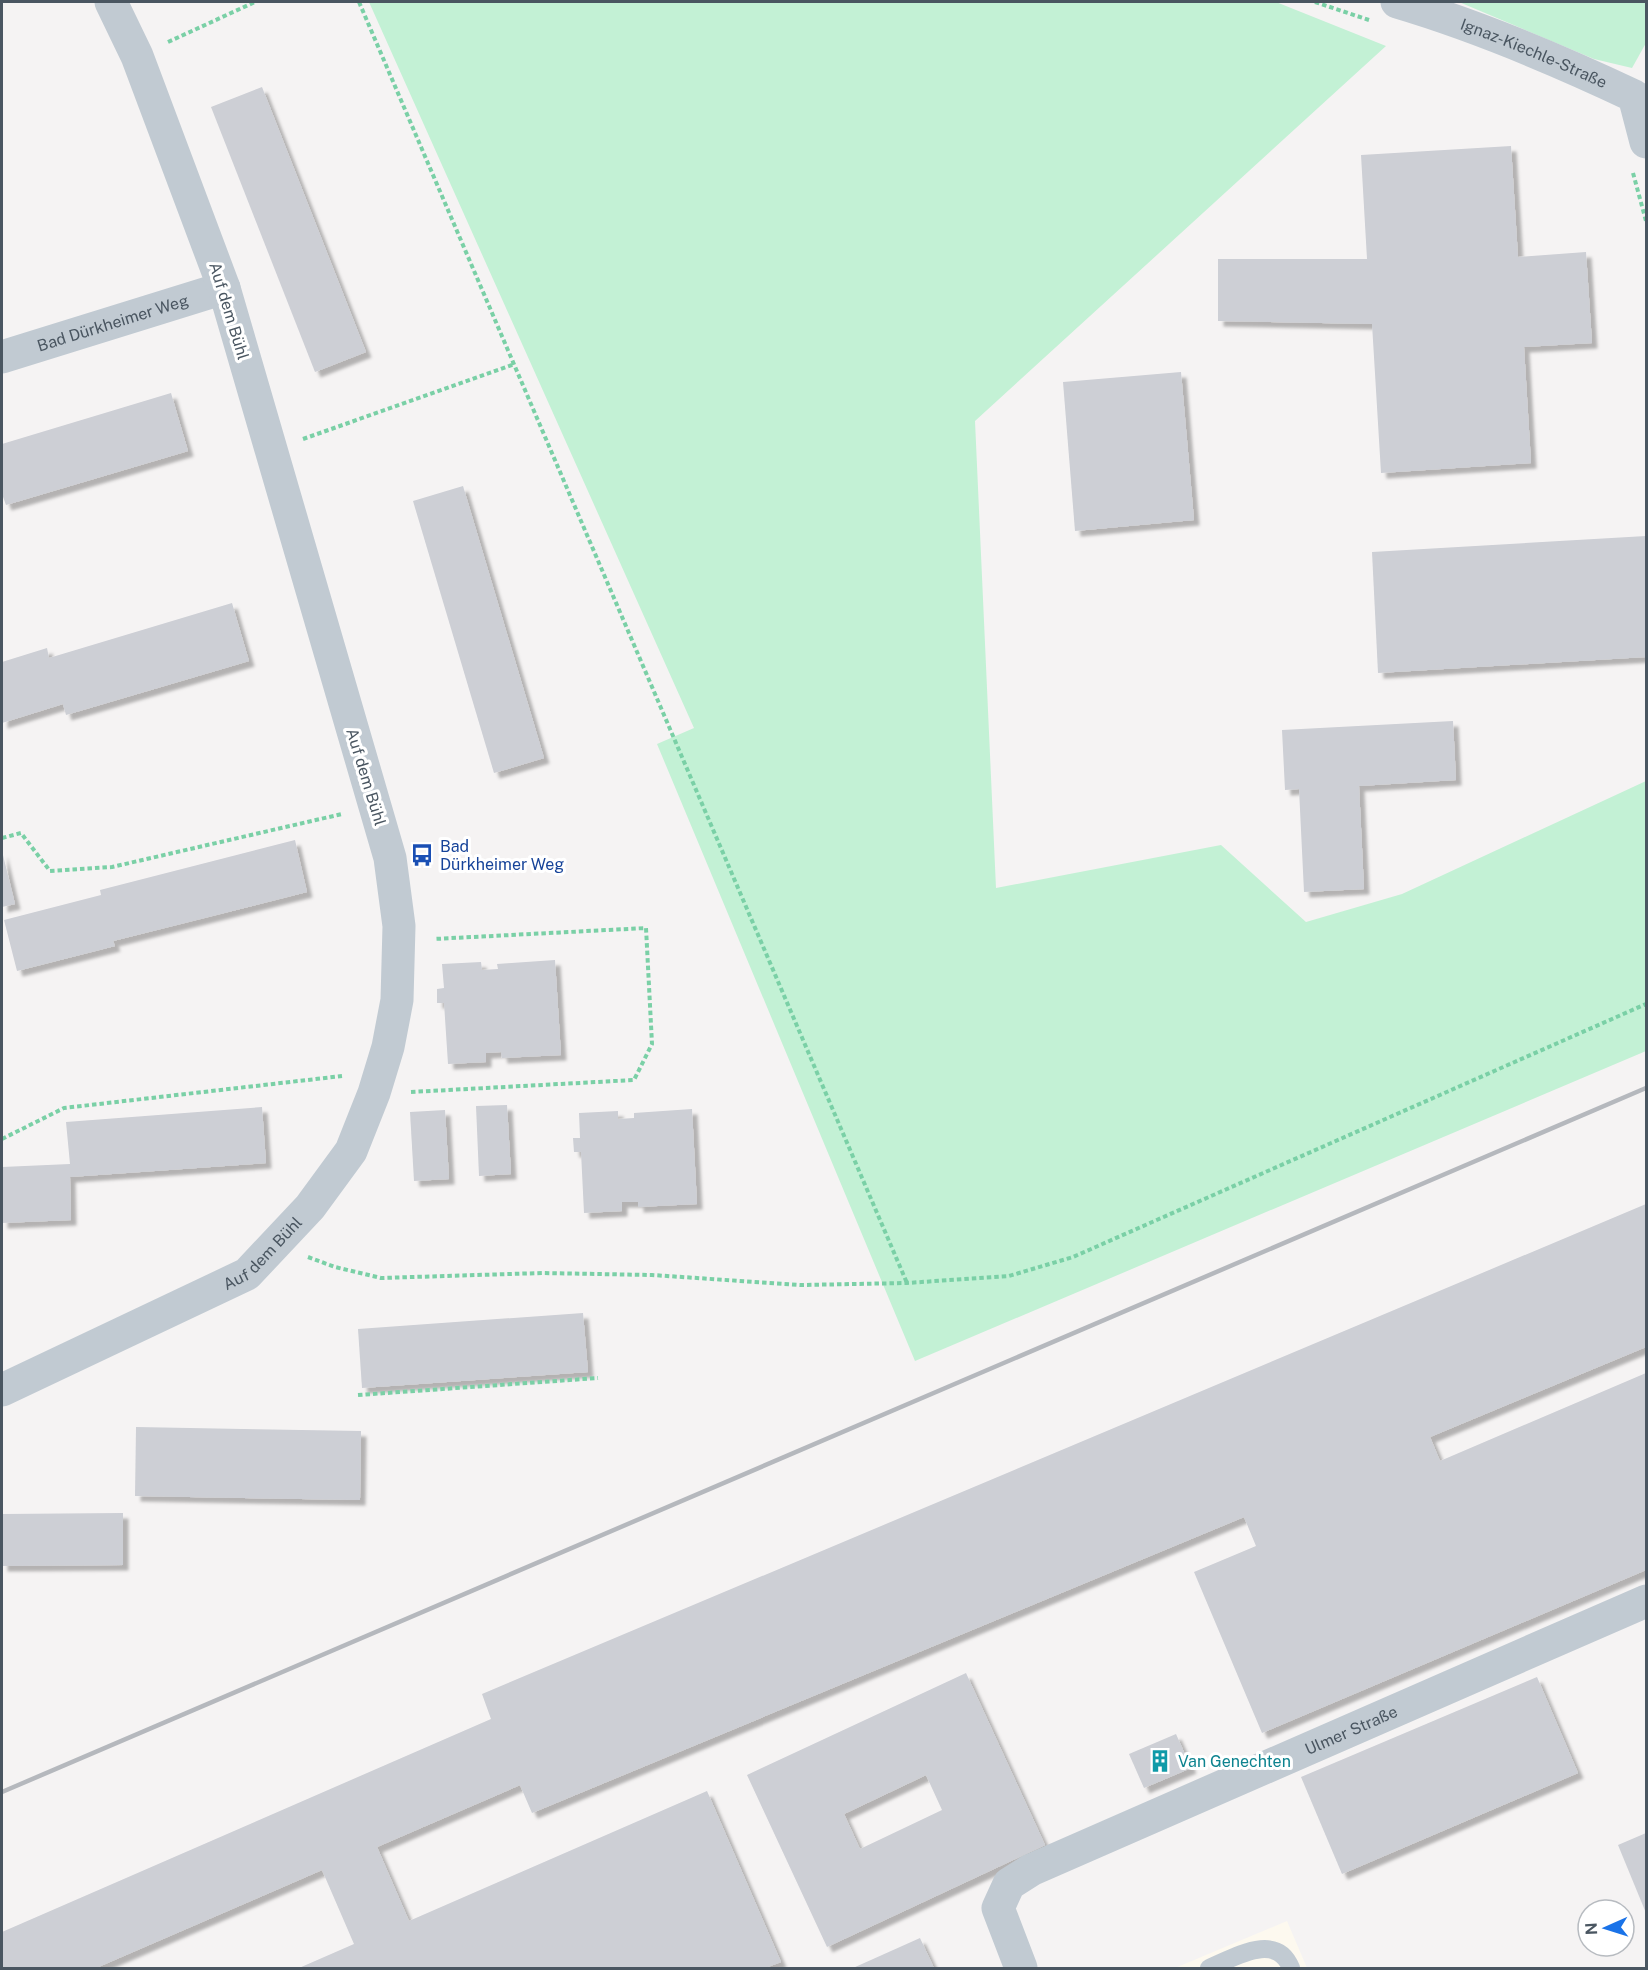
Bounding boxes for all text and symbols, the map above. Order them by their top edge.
street label: Ignaz-Kiechle-Straße [1458,14,1610,92]
street label: Auf dem Bühl [205,260,253,362]
street label: Bad Dürkheimer Weg [35,290,191,355]
street label: Auf dem Bühl [342,726,390,828]
place label: Bad Dürkheimer Weg [440,837,564,874]
bus stop icon: Bad Dürkheimer Weg [409,842,435,868]
street label: Auf dem Bühl [220,1212,306,1294]
street label: Ulmer Straße [1302,1701,1400,1759]
building icon: Van Genechten [1147,1748,1173,1774]
place label: Van Genechten [1178,1752,1291,1771]
north arrow [1576,1898,1636,1958]
text: N [1582,1922,1601,1936]

